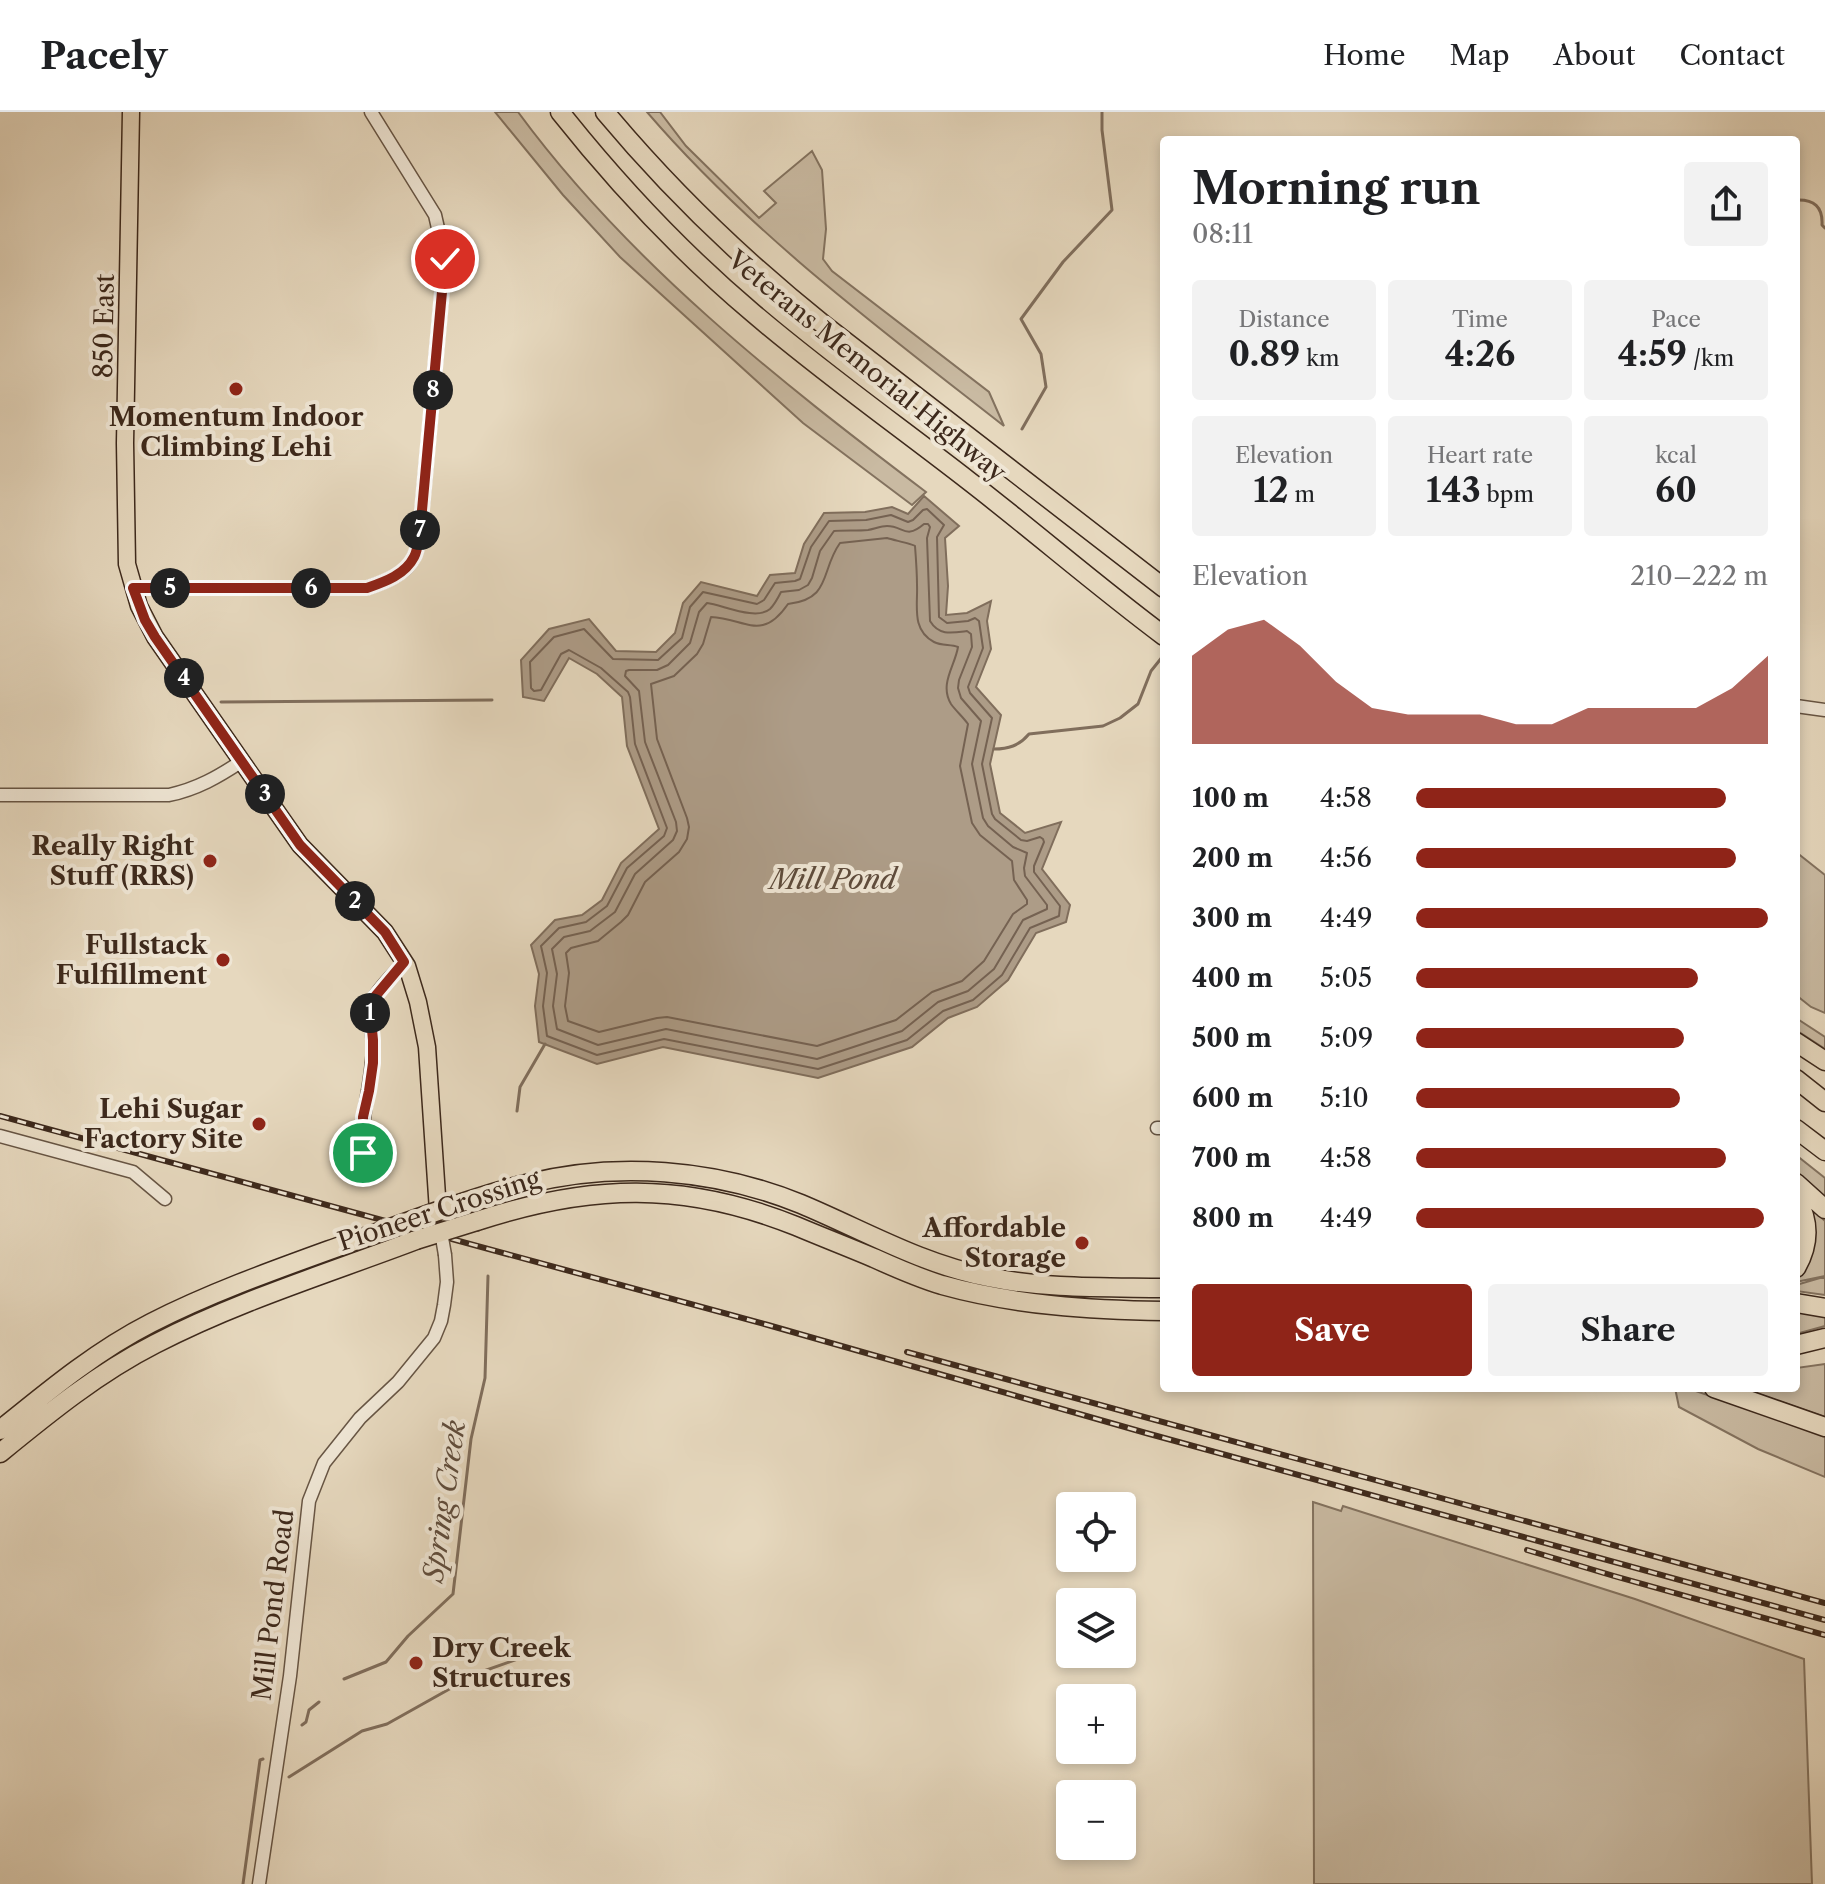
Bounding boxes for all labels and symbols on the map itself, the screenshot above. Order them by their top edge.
pin [411,225,479,293]
street label: Veterans Memorial Highway [720,243,1013,489]
street label: 850 East [87,272,121,379]
pin: 8 [413,370,453,410]
marker: Momentum Indoor Climbing Lehi [227,380,245,398]
place label: Momentum Indoor Climbing Lehi [109,401,364,463]
pin: 7 [400,510,440,550]
pin: 5 [150,568,190,608]
pin: 6 [291,568,331,608]
pin: 4 [164,658,204,698]
pin: 3 [245,774,285,814]
place label: Really Right Stuff (RRS) [31,830,195,892]
marker: Really Right Stuff (RRS) [201,852,219,870]
water label: Mill Pond [767,862,900,896]
pin: 2 [335,881,375,921]
place label: Fullstack Fulfillment [56,929,208,991]
marker: Fullstack Fulfillment [214,951,232,969]
pin: 1 [350,993,390,1033]
place label: Lehi Sugar Factory Site [84,1093,243,1155]
marker: Lehi Sugar Factory Site [250,1115,268,1133]
pin [329,1119,397,1187]
street label: Pioneer Crossing [334,1162,545,1258]
place label: Affordable Storage [922,1212,1066,1274]
marker: Affordable Storage [1073,1234,1091,1252]
water label: Spring Creek [416,1418,472,1586]
street label: Mill Pond Road [245,1507,301,1702]
place label: Dry Creek Structures [432,1632,571,1694]
marker: Dry Creek Structures [407,1654,425,1672]

